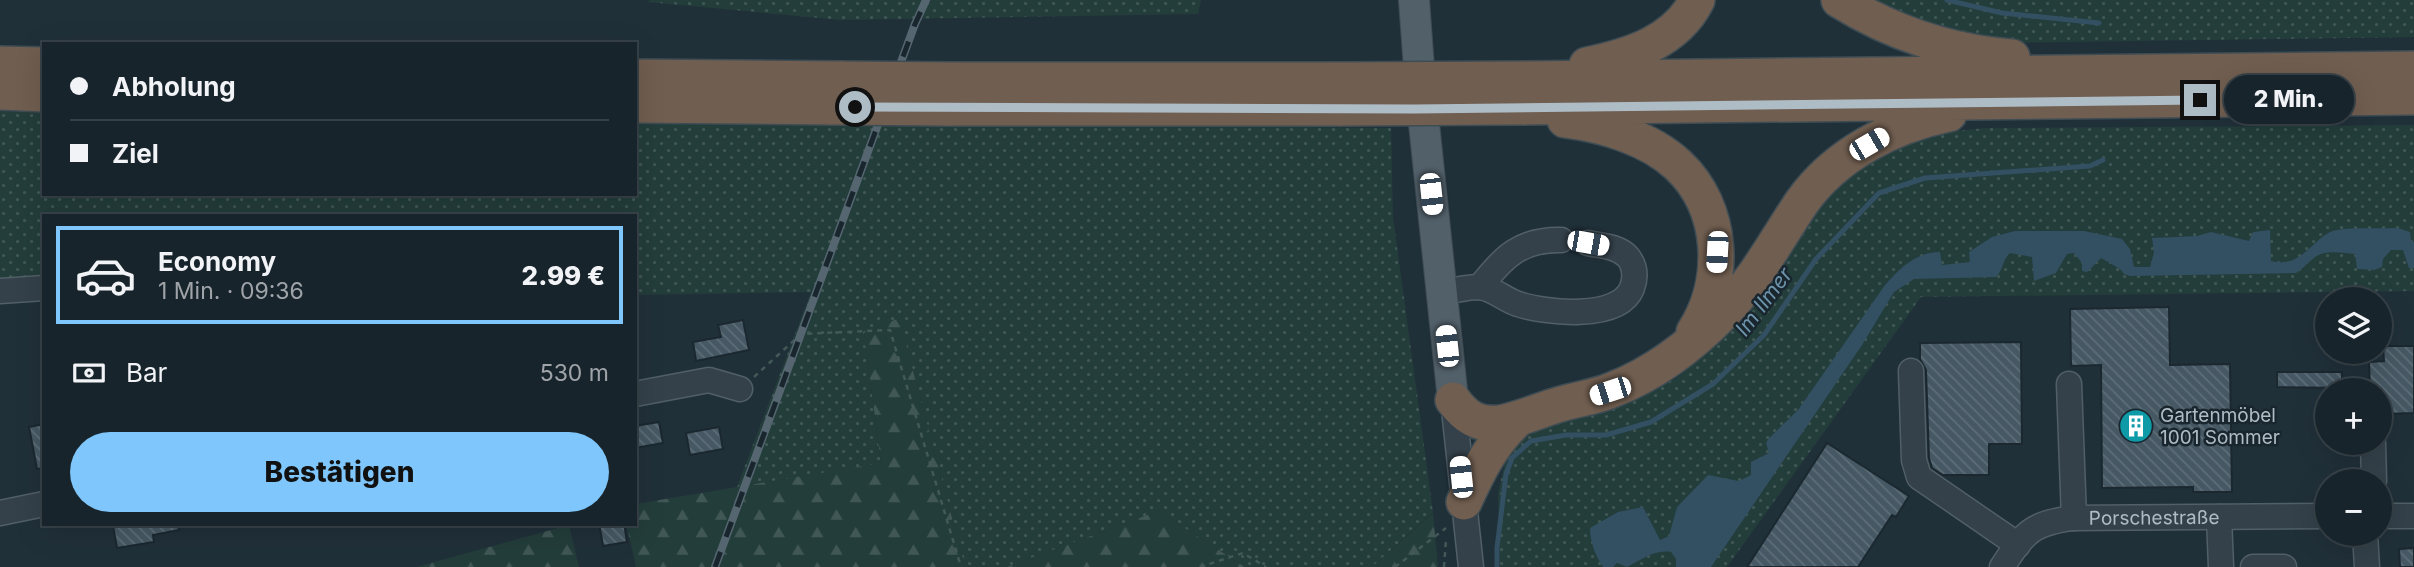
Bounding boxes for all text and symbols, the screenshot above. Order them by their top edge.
text: Abholung [112,71,236,102]
callout: 2 Min. [2224,76,2354,124]
route end [2184,84,2216,116]
text: 2 Min. [2254,85,2324,113]
route start [839,91,871,123]
car [1846,124,1893,164]
text: Ziel [112,138,159,169]
car [1419,172,1444,216]
car [1566,229,1611,257]
car [1706,230,1729,274]
icon: car [74,244,137,307]
text: Economy [158,246,276,277]
text: 2.99 € [522,260,605,291]
water label: Im Ilmer [1730,262,1798,341]
text: 1 Min. · 09:36 [158,277,304,305]
map controls [2315,287,2392,546]
button: layers [2315,287,2392,364]
car [1435,324,1460,368]
icon: cash [70,354,108,392]
text: Bar [126,357,167,388]
text: 530 m [540,359,609,387]
car [1587,375,1634,407]
button: + [2315,378,2392,455]
place label: Gartenmöbel 1001 Sommer [2160,404,2280,449]
building icon: Gartenmöbel 1001 Sommer [2117,407,2155,445]
button: Bestätigen [70,432,609,512]
car [1449,455,1474,499]
button: − [2315,469,2392,546]
street label: Porschestraße [2089,506,2220,530]

